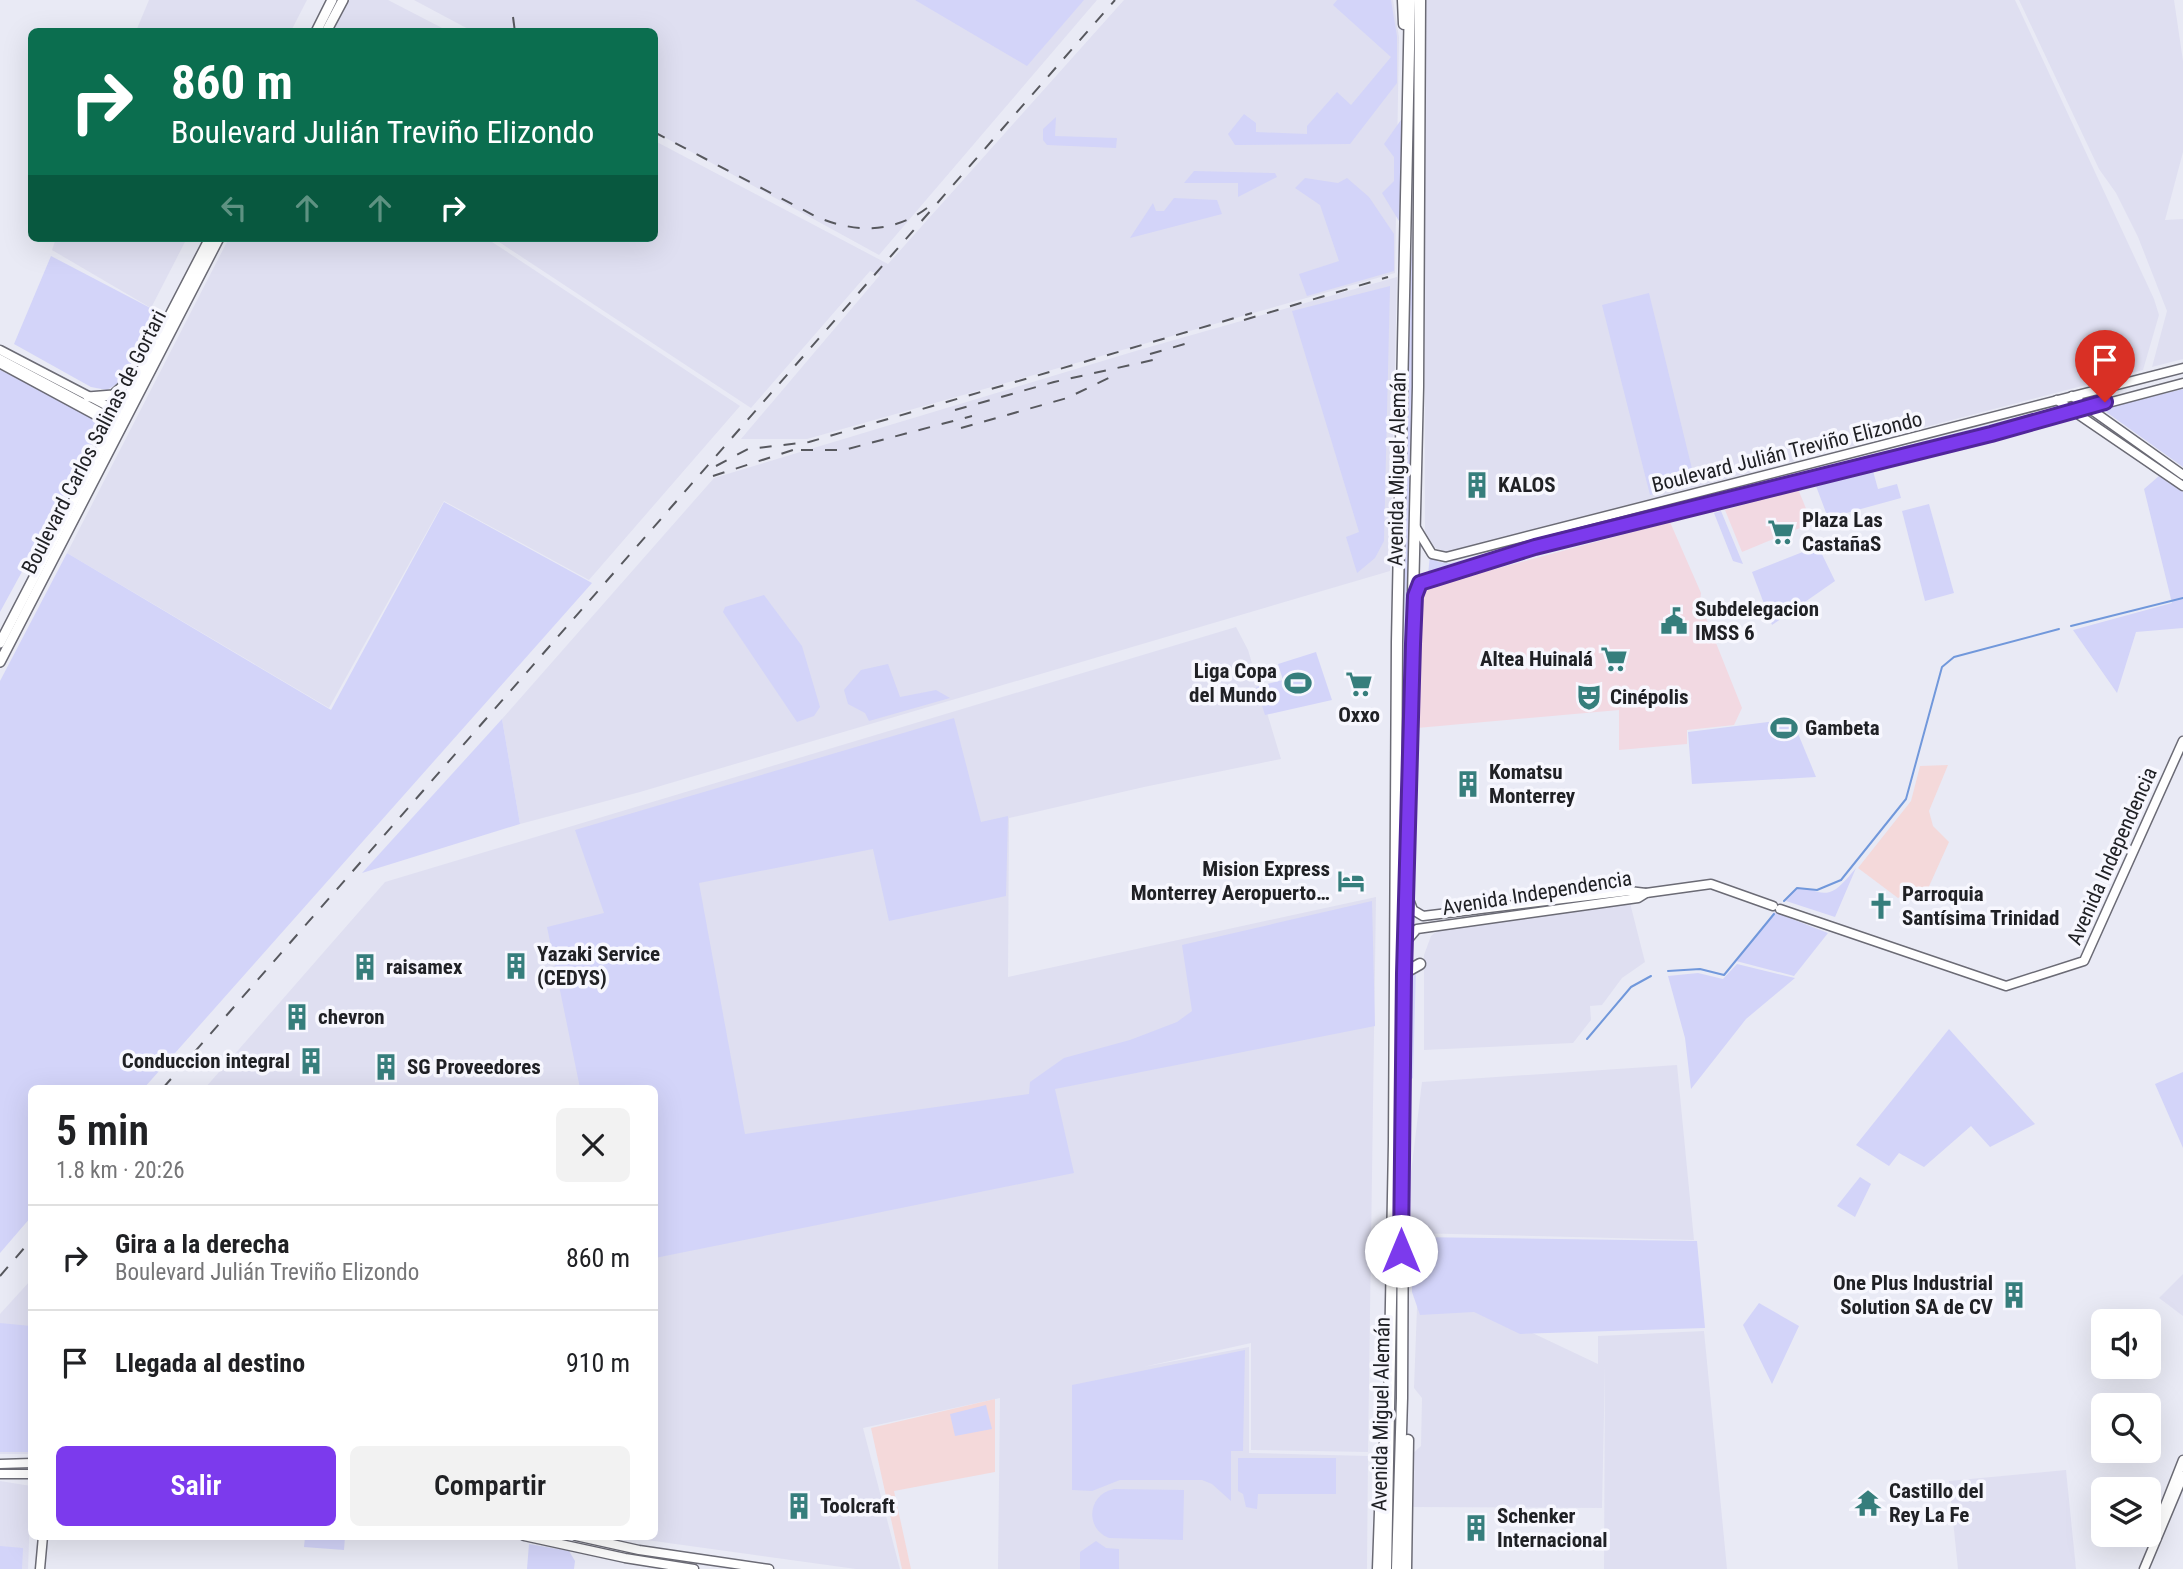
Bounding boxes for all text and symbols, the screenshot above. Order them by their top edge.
text: 860 m [171,54,293,111]
icon: right [56,56,147,147]
text: Boulevard Julián Treviño Elizondo [171,113,594,151]
icon: left [215,189,253,227]
icon: ahead [288,189,326,227]
icon: ahead [361,189,399,227]
icon: right [434,189,472,227]
street label: Boulevard Carlos Salinas de Gortari [17,306,171,578]
pin [2075,330,2135,402]
icon: arrive [2086,341,2124,379]
street label: Avenida Miguel Alemán [1383,372,1411,566]
street label: Boulevard Julián Treviño Elizondo [1649,407,1925,497]
building icon: KALOS [1462,470,1492,500]
place label: KALOS [1498,473,1556,497]
place label: Plaza Las CastañaS [1802,508,1883,556]
supermarket icon: Plaza Las CastañaS [1766,517,1796,547]
place label: Subdelegacion IMSS 6 [1695,597,1819,645]
public building icon: Subdelegacion IMSS 6 [1659,606,1689,636]
supermarket icon: Altea Huinalá [1599,644,1629,674]
place label: Altea Huinalá [1480,647,1593,671]
place label: Liga Copa del Mundo [1189,659,1277,707]
sports icon: Liga Copa del Mundo [1283,668,1313,698]
supermarket icon: Oxxo [1344,669,1374,699]
theatre icon: Cinépolis [1574,682,1604,712]
place label: Cinépolis [1610,685,1689,709]
place label: Oxxo [1338,703,1380,727]
sports icon: Gambeta [1769,713,1799,743]
place label: Gambeta [1805,716,1880,740]
place label: Komatsu Monterrey [1489,760,1576,808]
street label: Avenida Independencia [2062,764,2162,948]
building icon: Komatsu Monterrey [1453,769,1483,799]
place label: Mision Express Monterrey Aeropuerto… [1131,857,1330,905]
hotel icon: Mision Express Monterrey Aeropuerto… [1336,866,1366,896]
street label: Avenida Independencia [1440,866,1634,920]
place label: Parroquia Santísima Trinidad [1902,882,2059,930]
church icon: Parroquia Santísima Trinidad [1866,891,1896,921]
place label: Yazaki Service (CEDYS) [537,942,660,990]
building icon: Yazaki Service (CEDYS) [501,951,531,981]
building icon: raisamex [350,952,380,982]
place label: raisamex [386,955,463,979]
building icon: chevron [282,1002,312,1032]
place label: chevron [318,1005,385,1029]
building icon: Conduccion integral [296,1046,326,1076]
place label: Conduccion integral [122,1049,290,1073]
building icon: SG Proveedores [371,1052,401,1082]
place label: SG Proveedores [407,1055,541,1079]
text: 5 min [56,1106,149,1155]
button: close [556,1108,630,1182]
text: 1.8 km · 20:26 [56,1157,185,1184]
position arrow [1364,1214,1438,1288]
text: Gira a la derecha [115,1229,289,1259]
icon: right [56,1239,94,1277]
text: 860 m [566,1243,630,1273]
text: Boulevard Julián Treviño Elizondo [115,1259,419,1286]
place label: One Plus Industrial Solution SA de CV [1833,1271,1993,1319]
building icon: One Plus Industrial Solution SA de CV [1999,1280,2029,1310]
map controls [2091,1309,2161,1547]
button: sound [2091,1309,2161,1379]
street label: Avenida Miguel Alemán [1367,1317,1395,1511]
icon: arrive [56,1344,94,1382]
text: Llegada al destino [115,1348,305,1378]
text: 910 m [566,1348,630,1378]
button: search [2091,1393,2161,1463]
button: Salir [56,1446,336,1526]
button: Compartir [350,1446,630,1526]
button: layers [2091,1477,2161,1547]
place label: Castillo del Rey La Fe [1889,1479,1984,1527]
temple icon: Castillo del Rey La Fe [1853,1488,1883,1518]
building icon: Toolcraft [784,1491,814,1521]
place label: Toolcraft [820,1494,895,1518]
place label: Schenker Internacional [1497,1504,1608,1552]
building icon: Schenker Internacional [1461,1513,1491,1543]

